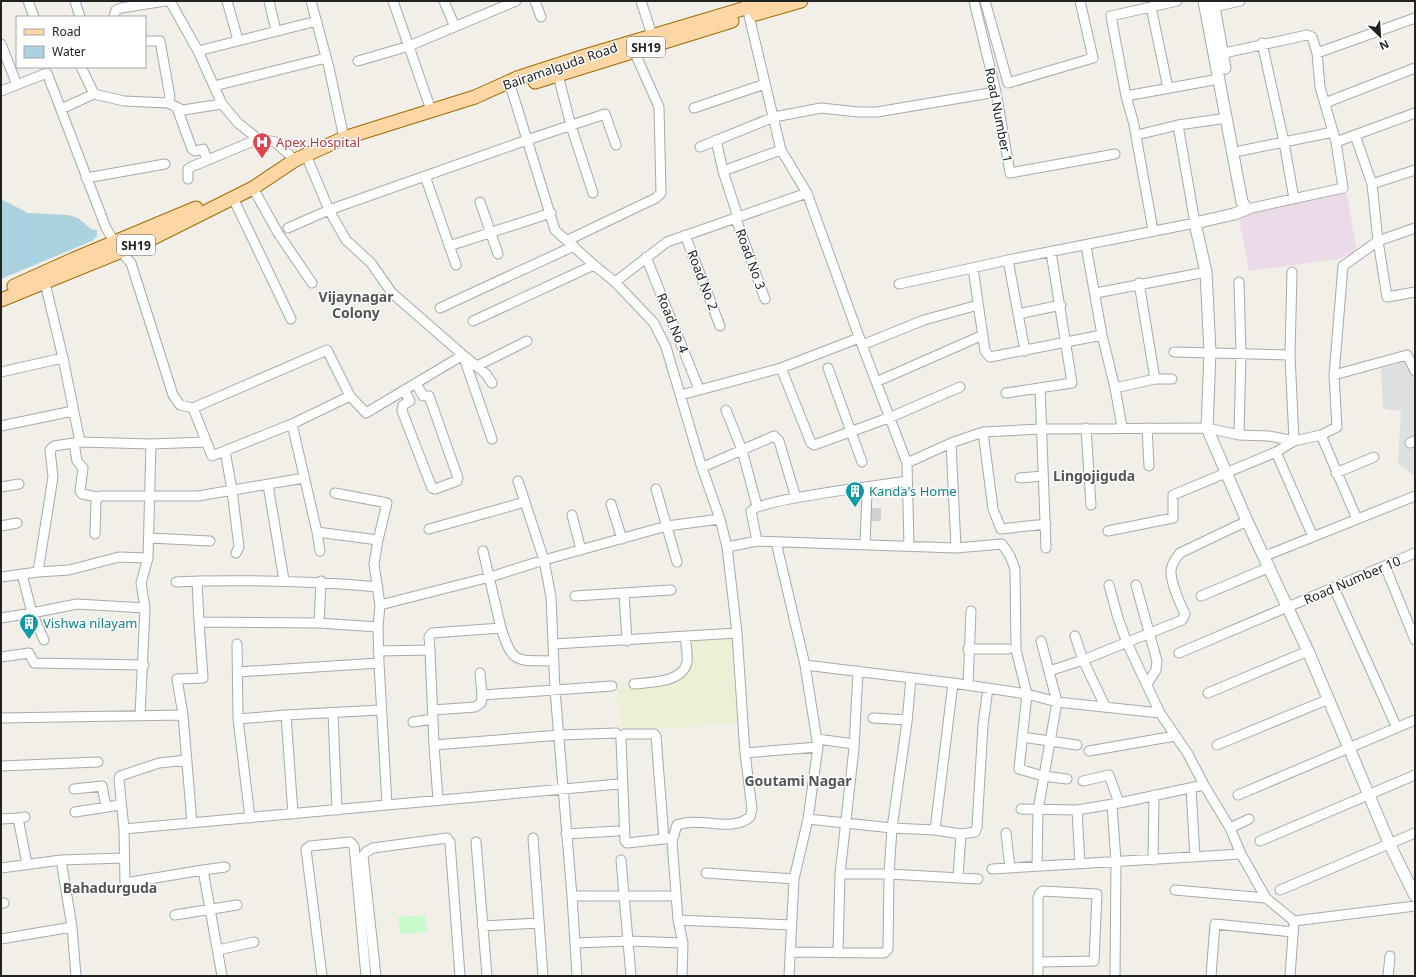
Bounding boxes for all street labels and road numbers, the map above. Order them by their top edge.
road number: SH19 [627,37,665,57]
street label: Bairamalguda Road [500,38,620,94]
street label: Road Number 1 [981,66,1017,164]
street label: Road No 3 [732,226,770,292]
road number: SH19 [117,235,155,255]
street label: Road No 2 [683,247,723,313]
street label: Road No 4 [653,290,693,356]
street label: Road Number 10 [1301,551,1403,609]

